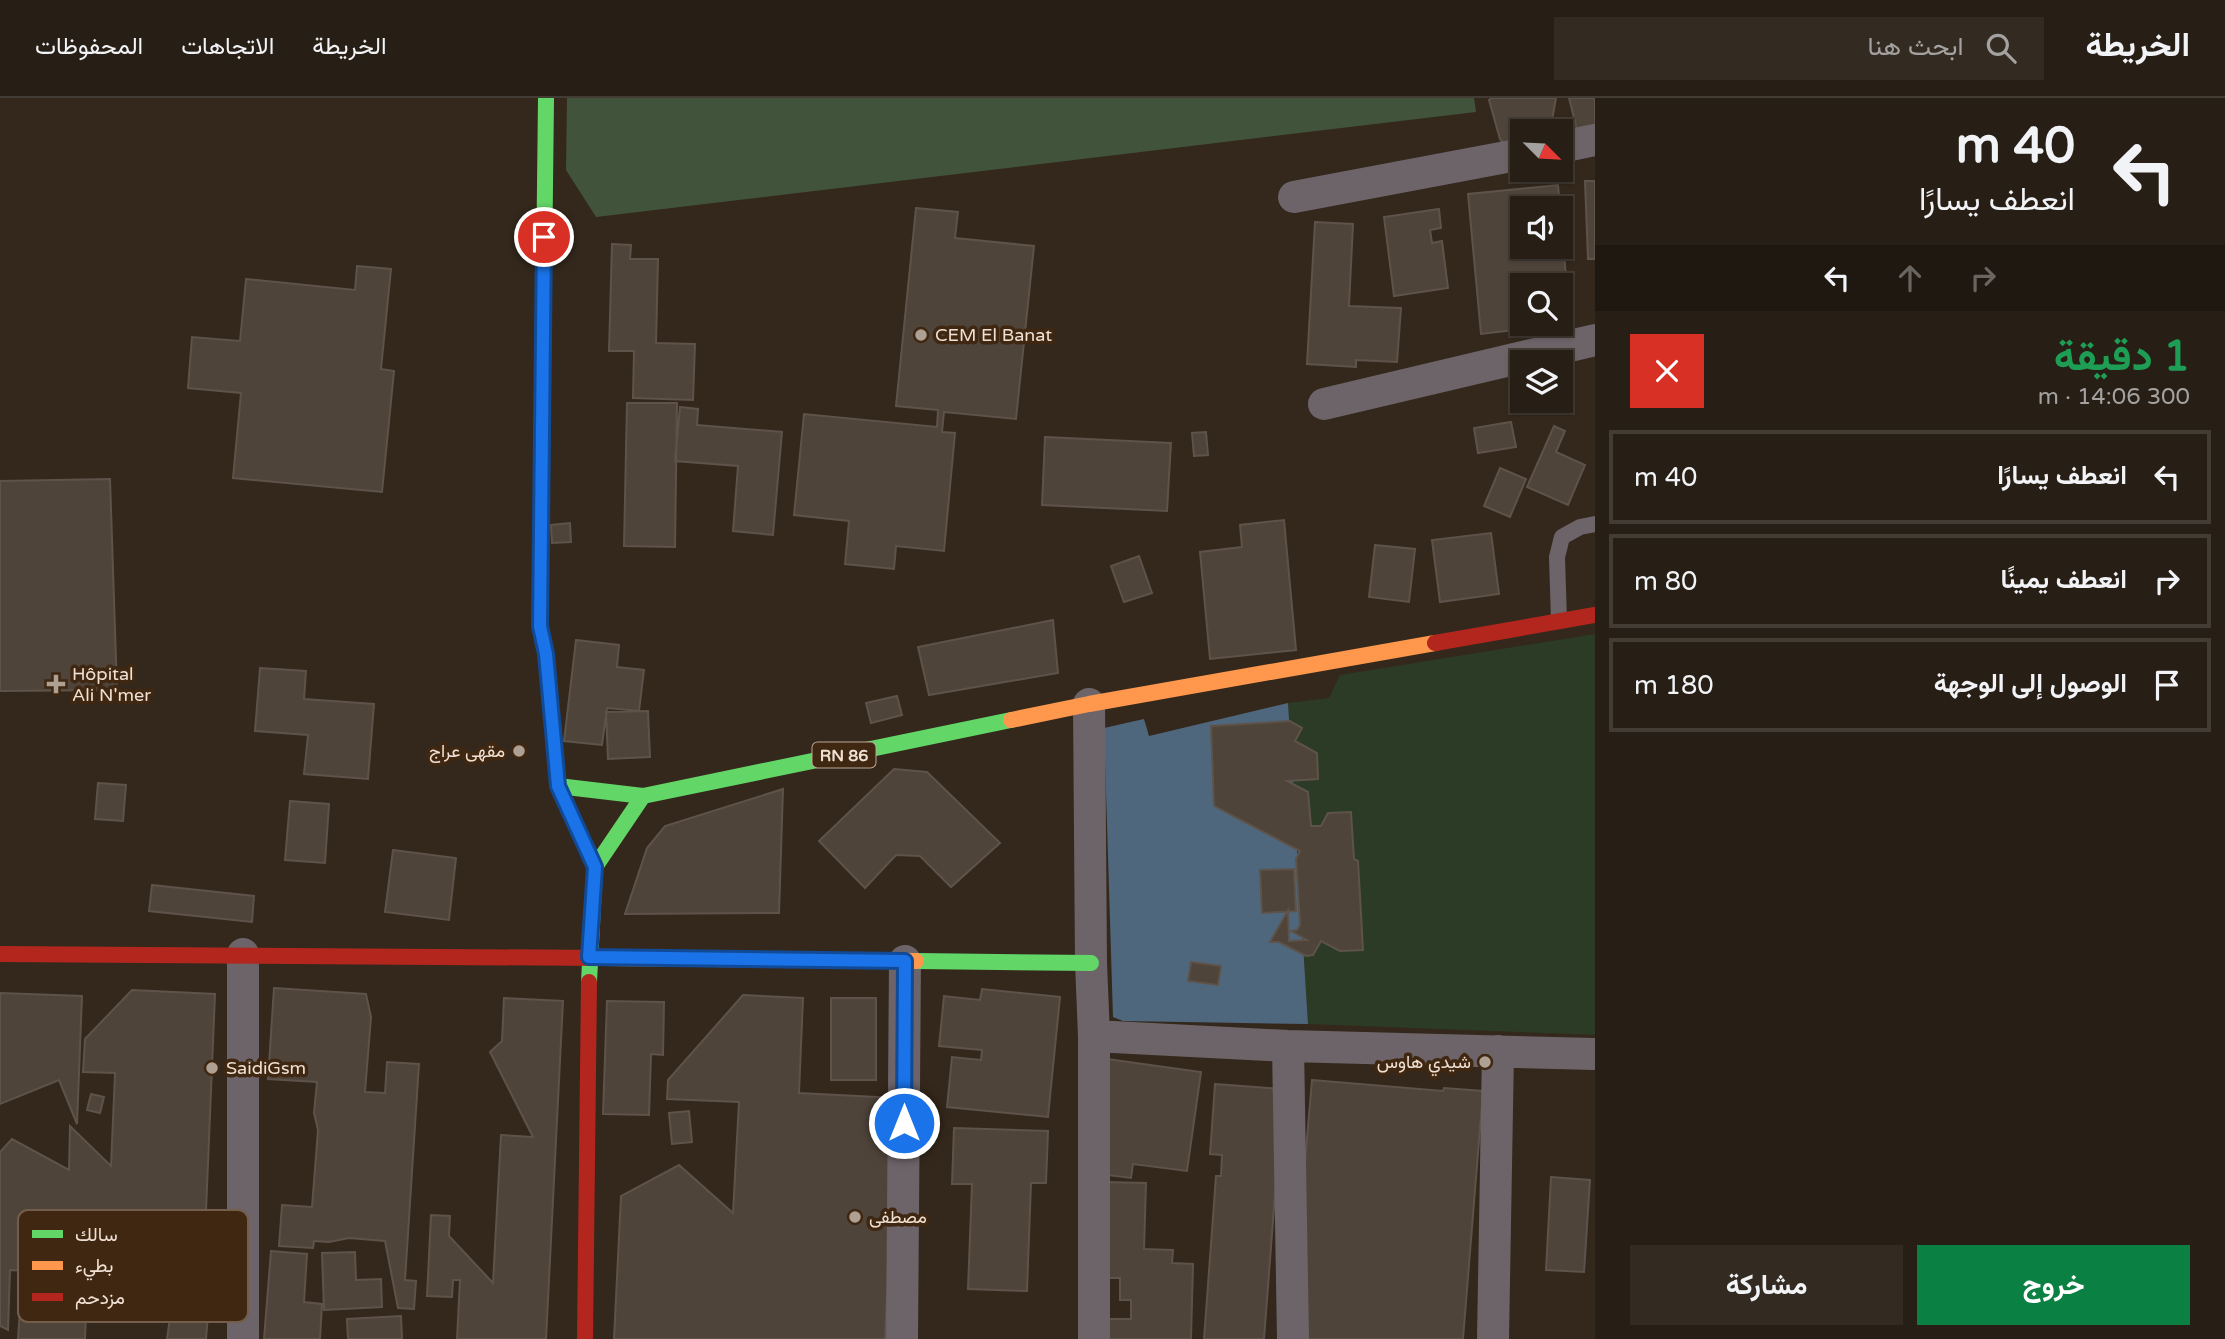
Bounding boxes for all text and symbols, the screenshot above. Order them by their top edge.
search box [1554,17,2044,80]
text: الخريطة [2086,26,2190,65]
icon: search [1982,29,2020,67]
text: ابحث هنا [1868,31,1964,62]
text: المحفوظات [35,32,143,61]
text: الاتجاهات [181,32,274,61]
text: الخريطة [312,32,387,61]
text: 40 m [1956,117,2075,176]
north arrow [1510,119,1573,182]
map controls [1510,119,1573,413]
icon: left [2099,126,2190,217]
text: انعطف يسارًا [1919,181,2075,219]
button: sound [1510,196,1573,259]
pin [514,207,574,267]
icon: arrive [525,218,563,256]
icon: left [1818,259,1856,297]
icon: ahead [1891,259,1929,297]
icon: right [1964,259,2002,297]
button: search [1510,273,1573,336]
place label: CEM El Banat [935,324,1052,346]
marker: CEM El Banat [913,327,929,343]
text: 1 دقيقة [2054,331,2190,382]
button: close [1630,334,1704,408]
button: layers [1510,350,1573,413]
text: 300 m · 14:06 [2038,383,2190,411]
icon: left [2148,458,2186,496]
text: انعطف يسارًا [1997,460,2127,491]
text: 40 m [1634,462,1697,493]
icon: right [2148,562,2186,600]
text: انعطف يمينًا [2000,564,2127,595]
text: 80 m [1634,566,1697,597]
place label: Hôpital Ali N'mer [72,663,151,706]
icon: arrive [2148,666,2186,704]
text: الوصول إلى الوجهة [1934,668,2127,699]
text: 180 m [1634,670,1714,701]
marker: Hôpital Ali N'mer [46,674,66,694]
place label: مقهى عراج [429,740,505,763]
road number: RN 86 [812,742,876,768]
marker: مقهى عراج [511,743,527,759]
place label: شيدي هاوس [1377,1051,1471,1077]
marker: شيدي هاوس [1477,1054,1493,1070]
place label: SaidiGsm [226,1057,306,1079]
marker: SaidiGsm [204,1060,220,1076]
position arrow [867,1086,941,1160]
place label: مصطفى [869,1206,927,1228]
marker: مصطفى [847,1209,863,1225]
legend [18,1210,248,1322]
text: سالك [75,1224,118,1246]
button: مشاركة [1630,1245,1903,1325]
button: خروج [1917,1245,2190,1325]
text: بطيء [75,1255,113,1281]
text: مزدحم [75,1287,125,1310]

